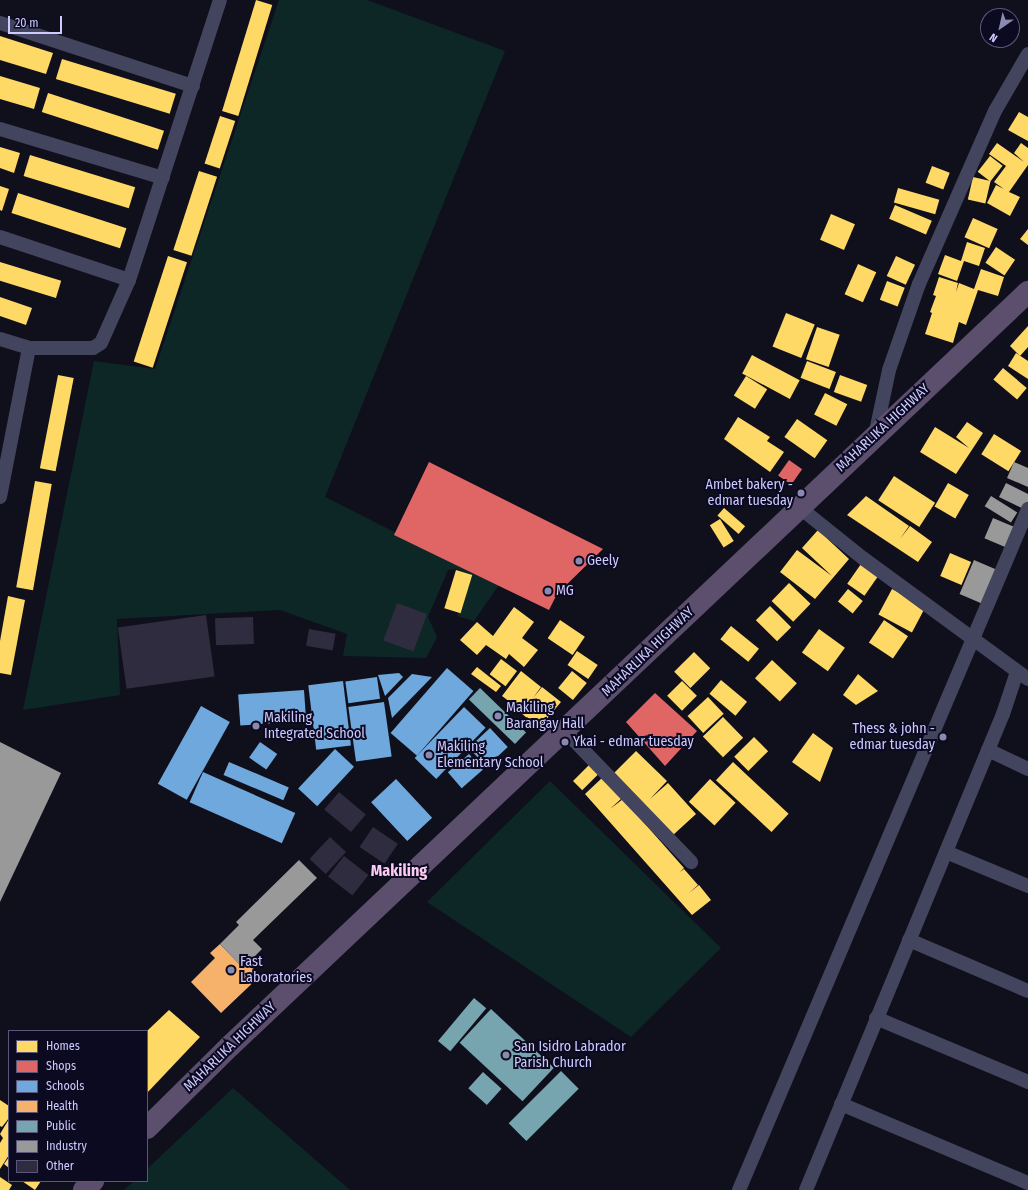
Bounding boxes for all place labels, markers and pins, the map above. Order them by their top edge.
place label: Ambet bakery - edmar tuesday [706,477,793,510]
marker: Ambet bakery - edmar tuesday [796,488,806,498]
place label: Geely [587,553,619,569]
marker: Geely [574,556,584,566]
place label: MG [556,583,574,599]
marker: MG [543,586,553,596]
place label: Makiling Barangay Hall [506,700,584,732]
place label: Makiling Integrated School [264,710,365,742]
marker: Makiling Barangay Hall [493,711,503,721]
marker: Makiling Integrated School [251,721,261,731]
place label: Thess & john - edmar tuesday [850,721,935,754]
marker: Thess & john - edmar tuesday [938,732,948,742]
place label: Ykai - edmar tuesday [573,734,694,750]
marker: Ykai - edmar tuesday [560,737,570,747]
place label: Makiling Elementary School [437,739,544,772]
marker: Makiling Elementary School [424,750,434,760]
place label: Fast Laboratories [240,954,312,986]
marker: Fast Laboratories [225,964,237,976]
place label: San Isidro Labrador Parish Church [514,1039,626,1072]
marker: San Isidro Labrador Parish Church [501,1050,511,1060]

